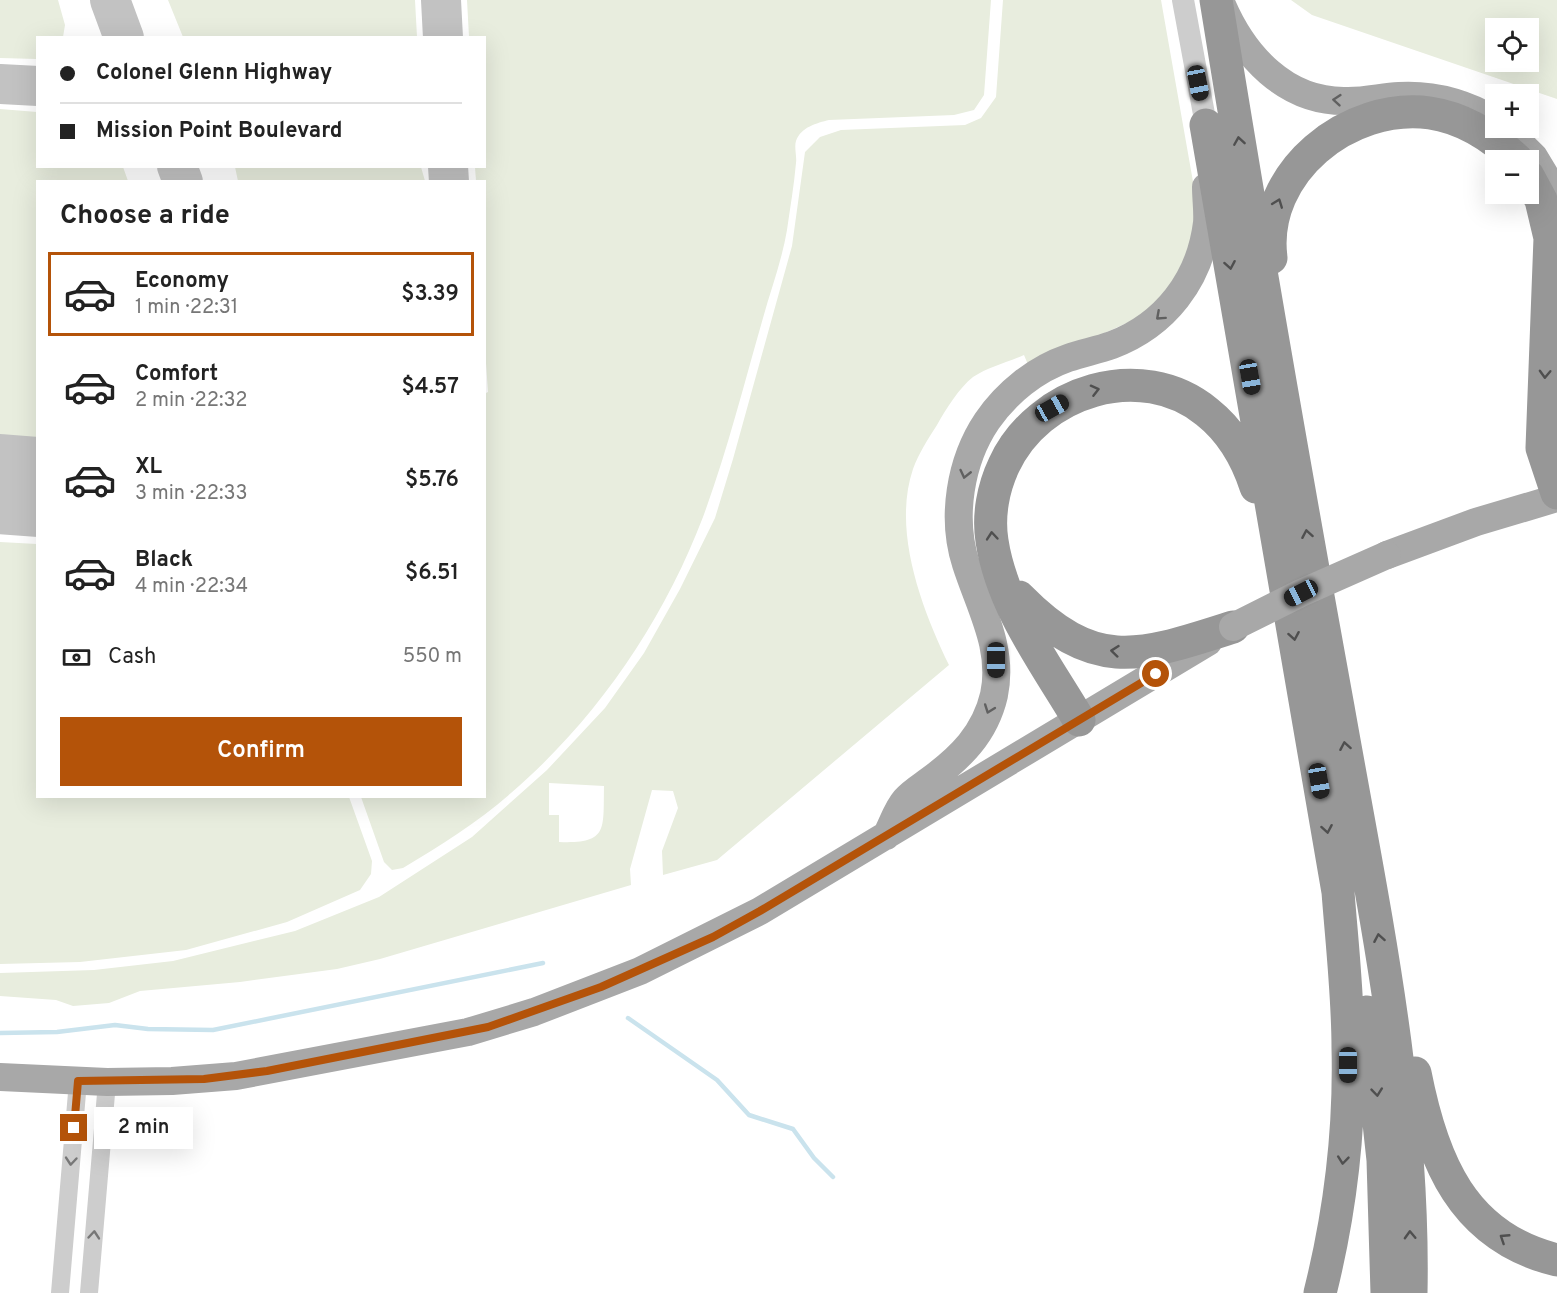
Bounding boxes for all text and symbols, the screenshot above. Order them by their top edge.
map controls [1485,18,1539,204]
button: locate [1485,18,1539,72]
text: Colonel Glenn Highway [96,60,332,87]
car [1186,64,1210,102]
button: + [1485,84,1539,138]
one-way arrow [1333,94,1342,107]
text: Mission Point Boulevard [96,118,342,145]
one-way arrow [1233,136,1245,145]
button: − [1485,150,1539,204]
one-way arrow [1271,198,1283,209]
text: Choose a ride [60,199,230,233]
one-way arrow [1223,260,1236,270]
icon: car [63,267,117,321]
text: Economy [135,268,229,295]
text: $3.39 [401,281,459,308]
text: 1 min · 22:31 [135,295,238,321]
one-way arrow [1156,309,1166,320]
car [1238,358,1262,396]
icon: car [63,360,117,414]
text: Comfort [135,361,218,388]
one-way arrow [1539,369,1552,378]
text: $4.57 [402,374,459,401]
one-way arrow [1090,385,1100,398]
text: 2 min · 22:32 [135,388,247,414]
car [1032,391,1072,425]
icon: car [63,453,117,507]
text: XL [135,454,162,481]
text: $5.76 [405,467,459,494]
one-way arrow [959,469,972,479]
text: 3 min · 22:33 [135,481,247,507]
one-way arrow [1301,529,1313,539]
one-way arrow [986,531,999,540]
icon: car [63,546,117,600]
text: Black [135,547,193,574]
text: $6.51 [405,560,459,587]
text: 4 min · 22:34 [135,574,248,600]
car [1281,577,1321,609]
one-way arrow [1287,631,1300,641]
icon: cash [60,641,93,674]
car [987,642,1005,678]
text: Cash [108,644,157,671]
text: 550 m [403,644,462,670]
one-way arrow [1110,645,1120,658]
route start [1142,660,1169,687]
one-way arrow [984,703,997,714]
button: Confirm [60,717,462,786]
one-way arrow [1339,742,1352,752]
car [1307,762,1331,800]
one-way arrow [1320,823,1333,833]
one-way arrow [1373,934,1386,944]
car [1339,1047,1357,1083]
one-way arrow [1370,1088,1383,1097]
callout: 2 min [95,1107,194,1149]
route end [60,1114,87,1141]
text: 2 min [118,1115,169,1141]
one-way arrow [65,1156,78,1165]
one-way arrow [1338,1156,1350,1165]
one-way arrow [87,1230,100,1239]
one-way arrow [1404,1230,1417,1239]
one-way arrow [1499,1234,1510,1245]

